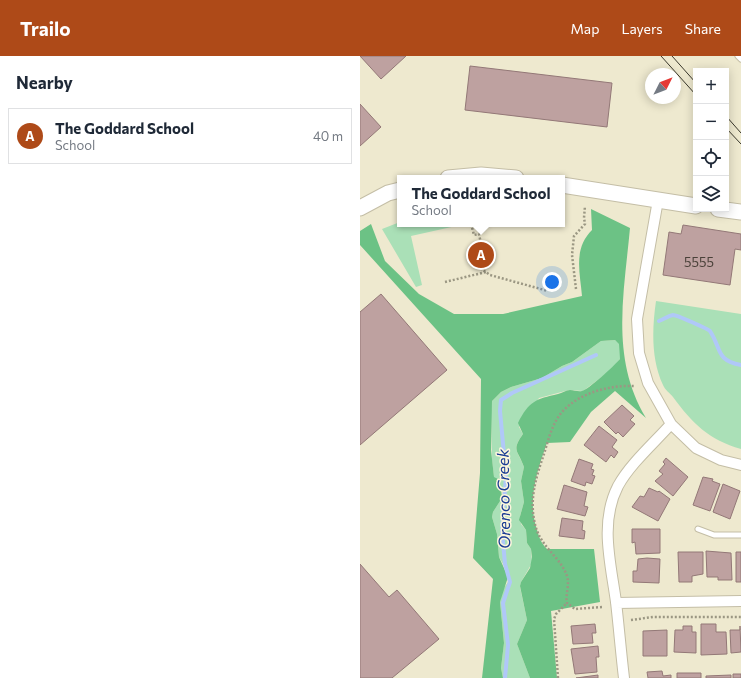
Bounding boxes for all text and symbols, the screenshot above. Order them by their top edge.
text: Trailo [20,17,71,40]
text: Map [571,20,599,37]
text: Layers [621,20,663,37]
text: Share [685,20,721,37]
north arrow [645,68,681,104]
map controls [693,68,729,212]
button: + [693,68,729,104]
text: Nearby [16,72,73,93]
button: − [693,104,729,140]
text: The Goddard School [55,119,194,137]
text: A [25,128,35,144]
text: 40 m [313,128,343,144]
text: School [55,137,95,153]
button: locate [693,140,729,176]
popup [397,175,565,227]
button: layers [693,176,729,212]
text: The Goddard School [411,184,551,202]
text: School [411,202,452,218]
pin: A [468,240,494,270]
house number: 5555 [684,254,714,270]
your location [542,272,562,292]
water label: Orenco Creek [493,449,513,549]

